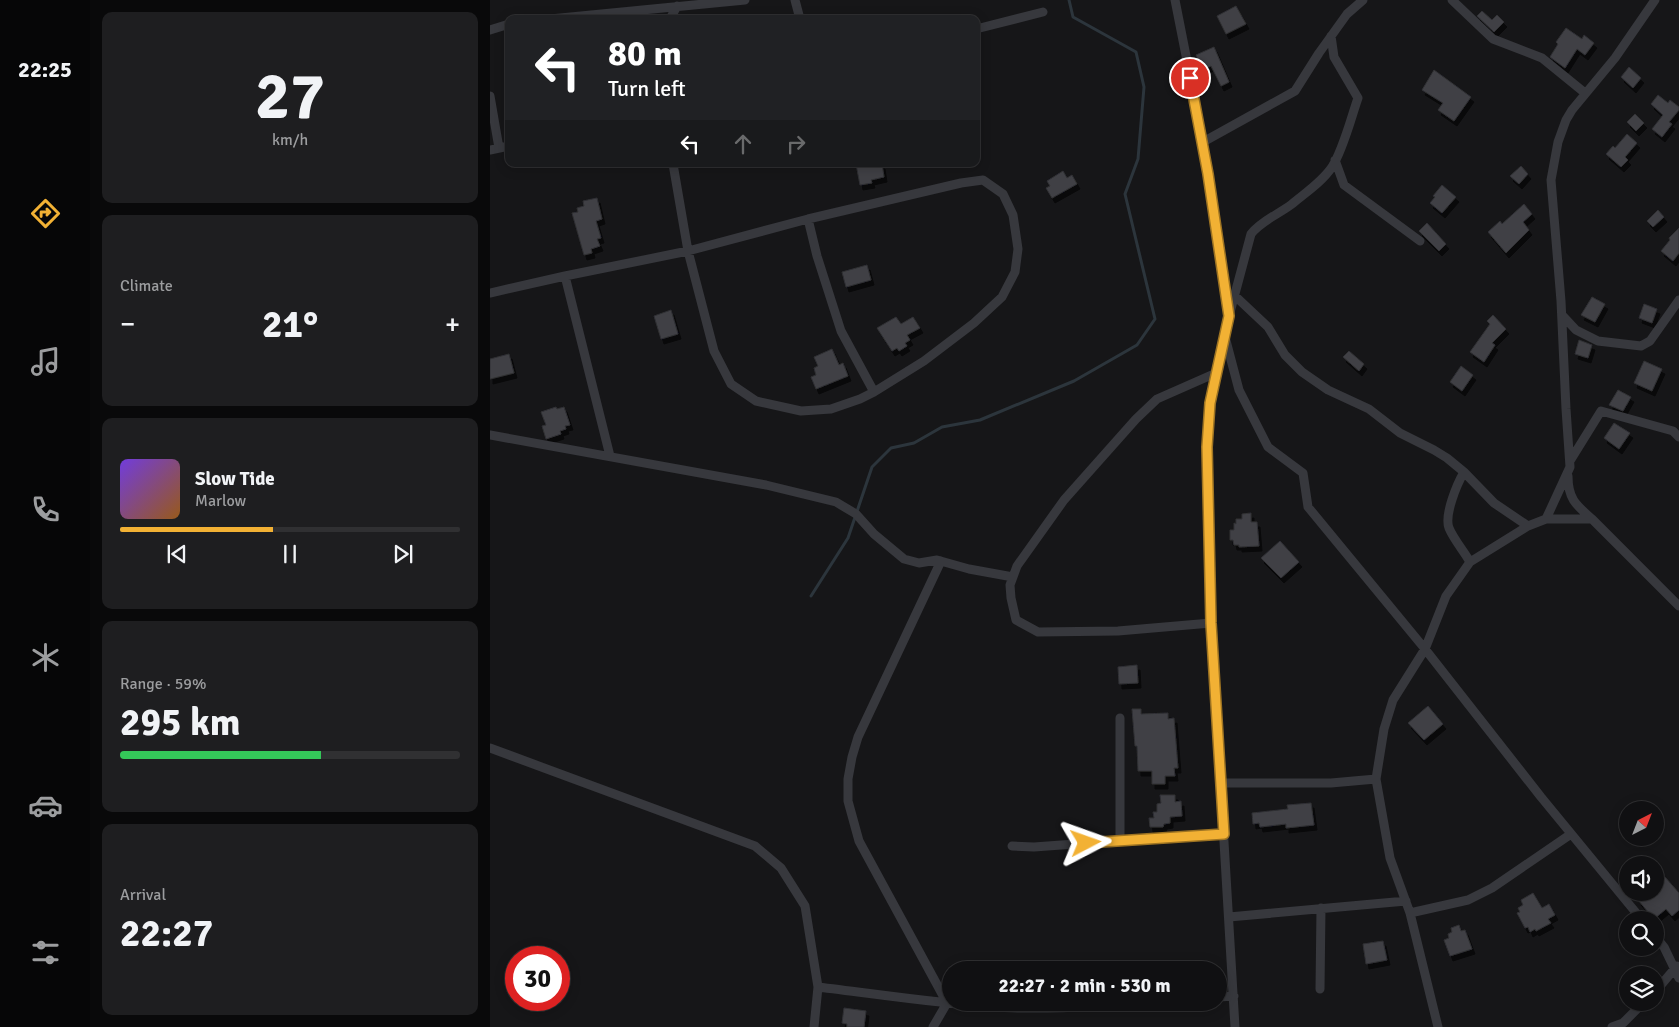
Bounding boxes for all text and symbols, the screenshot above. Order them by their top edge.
text: 80 m [608,32,682,75]
icon: left [525,35,590,100]
text: 22:25 [18,56,72,83]
text: 27 [255,57,325,137]
pin [1169,57,1211,99]
icon: arrive [1176,64,1204,92]
text: Turn left [608,75,686,102]
text: km/h [272,130,308,150]
icon: left [676,130,704,158]
icon: ahead [729,130,757,158]
icon: right [782,130,810,158]
icon: directions [28,196,63,231]
text: Climate [120,276,173,296]
text: 21° [262,301,318,348]
text: − [120,307,135,341]
text: + [445,307,460,341]
icon: music [28,344,63,379]
text: Slow Tide [195,467,275,491]
text: Marlow [195,491,246,511]
icon: phone [28,492,63,527]
icon: previous [163,540,191,568]
icon: pause [276,540,304,568]
icon: next [389,540,417,568]
icon: climate [28,640,63,675]
text: Range · 59% [120,674,206,694]
text: 295 km [120,699,241,746]
icon: car [28,788,63,823]
north arrow [1619,801,1664,846]
map controls [1619,801,1664,1011]
position arrow [1059,816,1111,868]
button: sound [1619,856,1664,901]
text: Arrival [120,885,166,905]
text: 22:27 [120,910,213,957]
button: search [1619,911,1664,956]
icon: filters [28,935,63,970]
speed limit sign: 30 [505,946,570,1011]
button: layers [1619,966,1664,1011]
text: 22:27 · 2 min · 530 m [998,974,1171,998]

